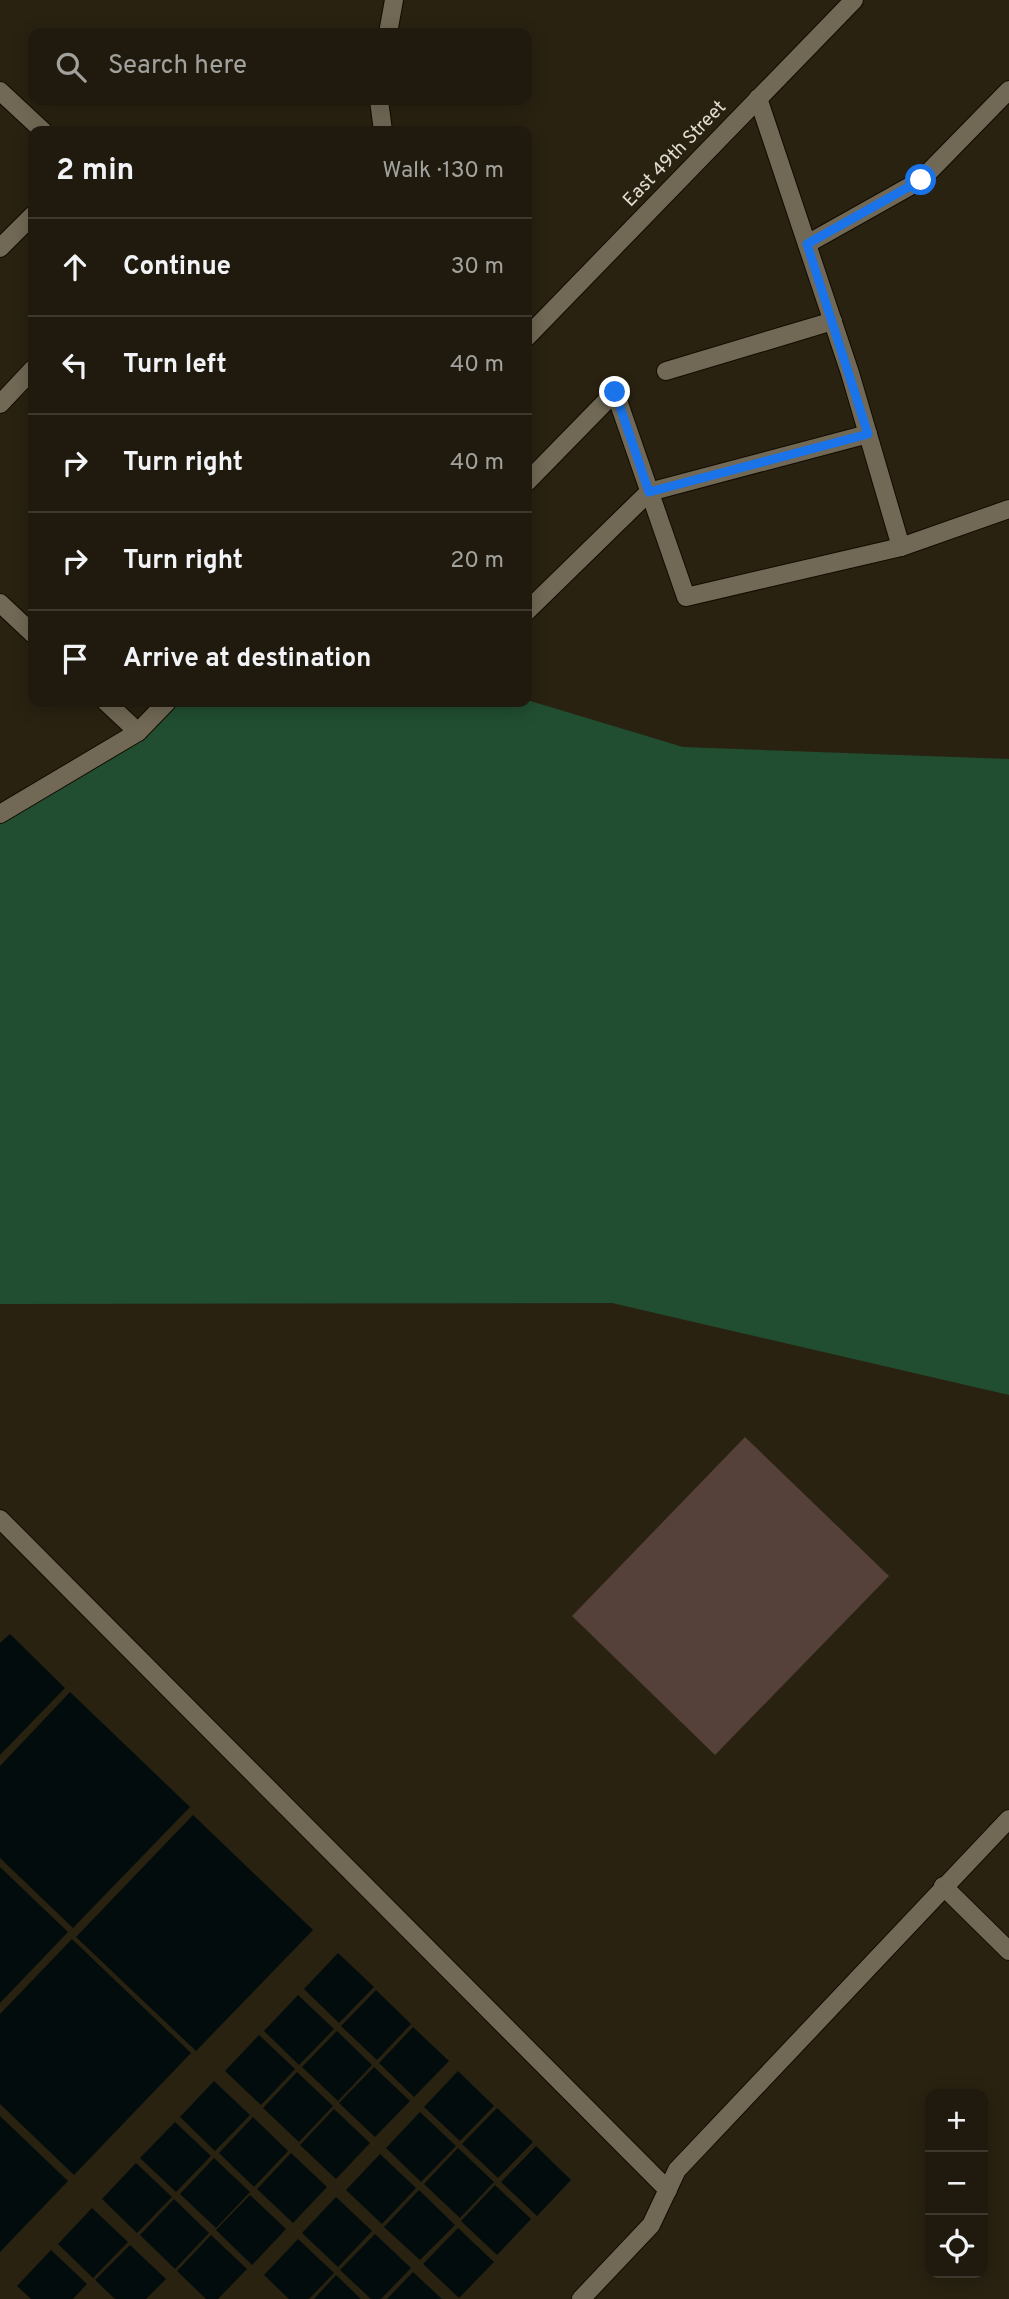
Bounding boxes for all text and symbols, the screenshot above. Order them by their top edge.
search box [28,28,532,105]
icon: search [52,48,90,86]
text: Search here [108,50,247,83]
street label: East 49th Street [618,96,732,212]
text: 2 min [56,153,134,190]
text: Walk · 130 m [382,157,504,186]
route start [905,164,936,195]
icon: ahead [56,248,94,286]
text: Continue [123,251,231,284]
text: 30 m [451,253,504,282]
icon: left [56,346,94,384]
text: Turn left [123,349,227,382]
text: 40 m [450,351,504,380]
route end [599,376,630,407]
icon: right [56,444,94,482]
text: Turn right [123,447,243,480]
text: 40 m [450,449,504,478]
icon: right [56,542,94,580]
text: Turn right [123,545,243,578]
text: 20 m [450,547,504,576]
icon: arrive [56,640,94,678]
text: Arrive at destination [123,643,371,676]
map controls [925,2089,988,2278]
button: + [925,2089,988,2152]
button: − [925,2152,988,2215]
button: locate [925,2215,988,2278]

